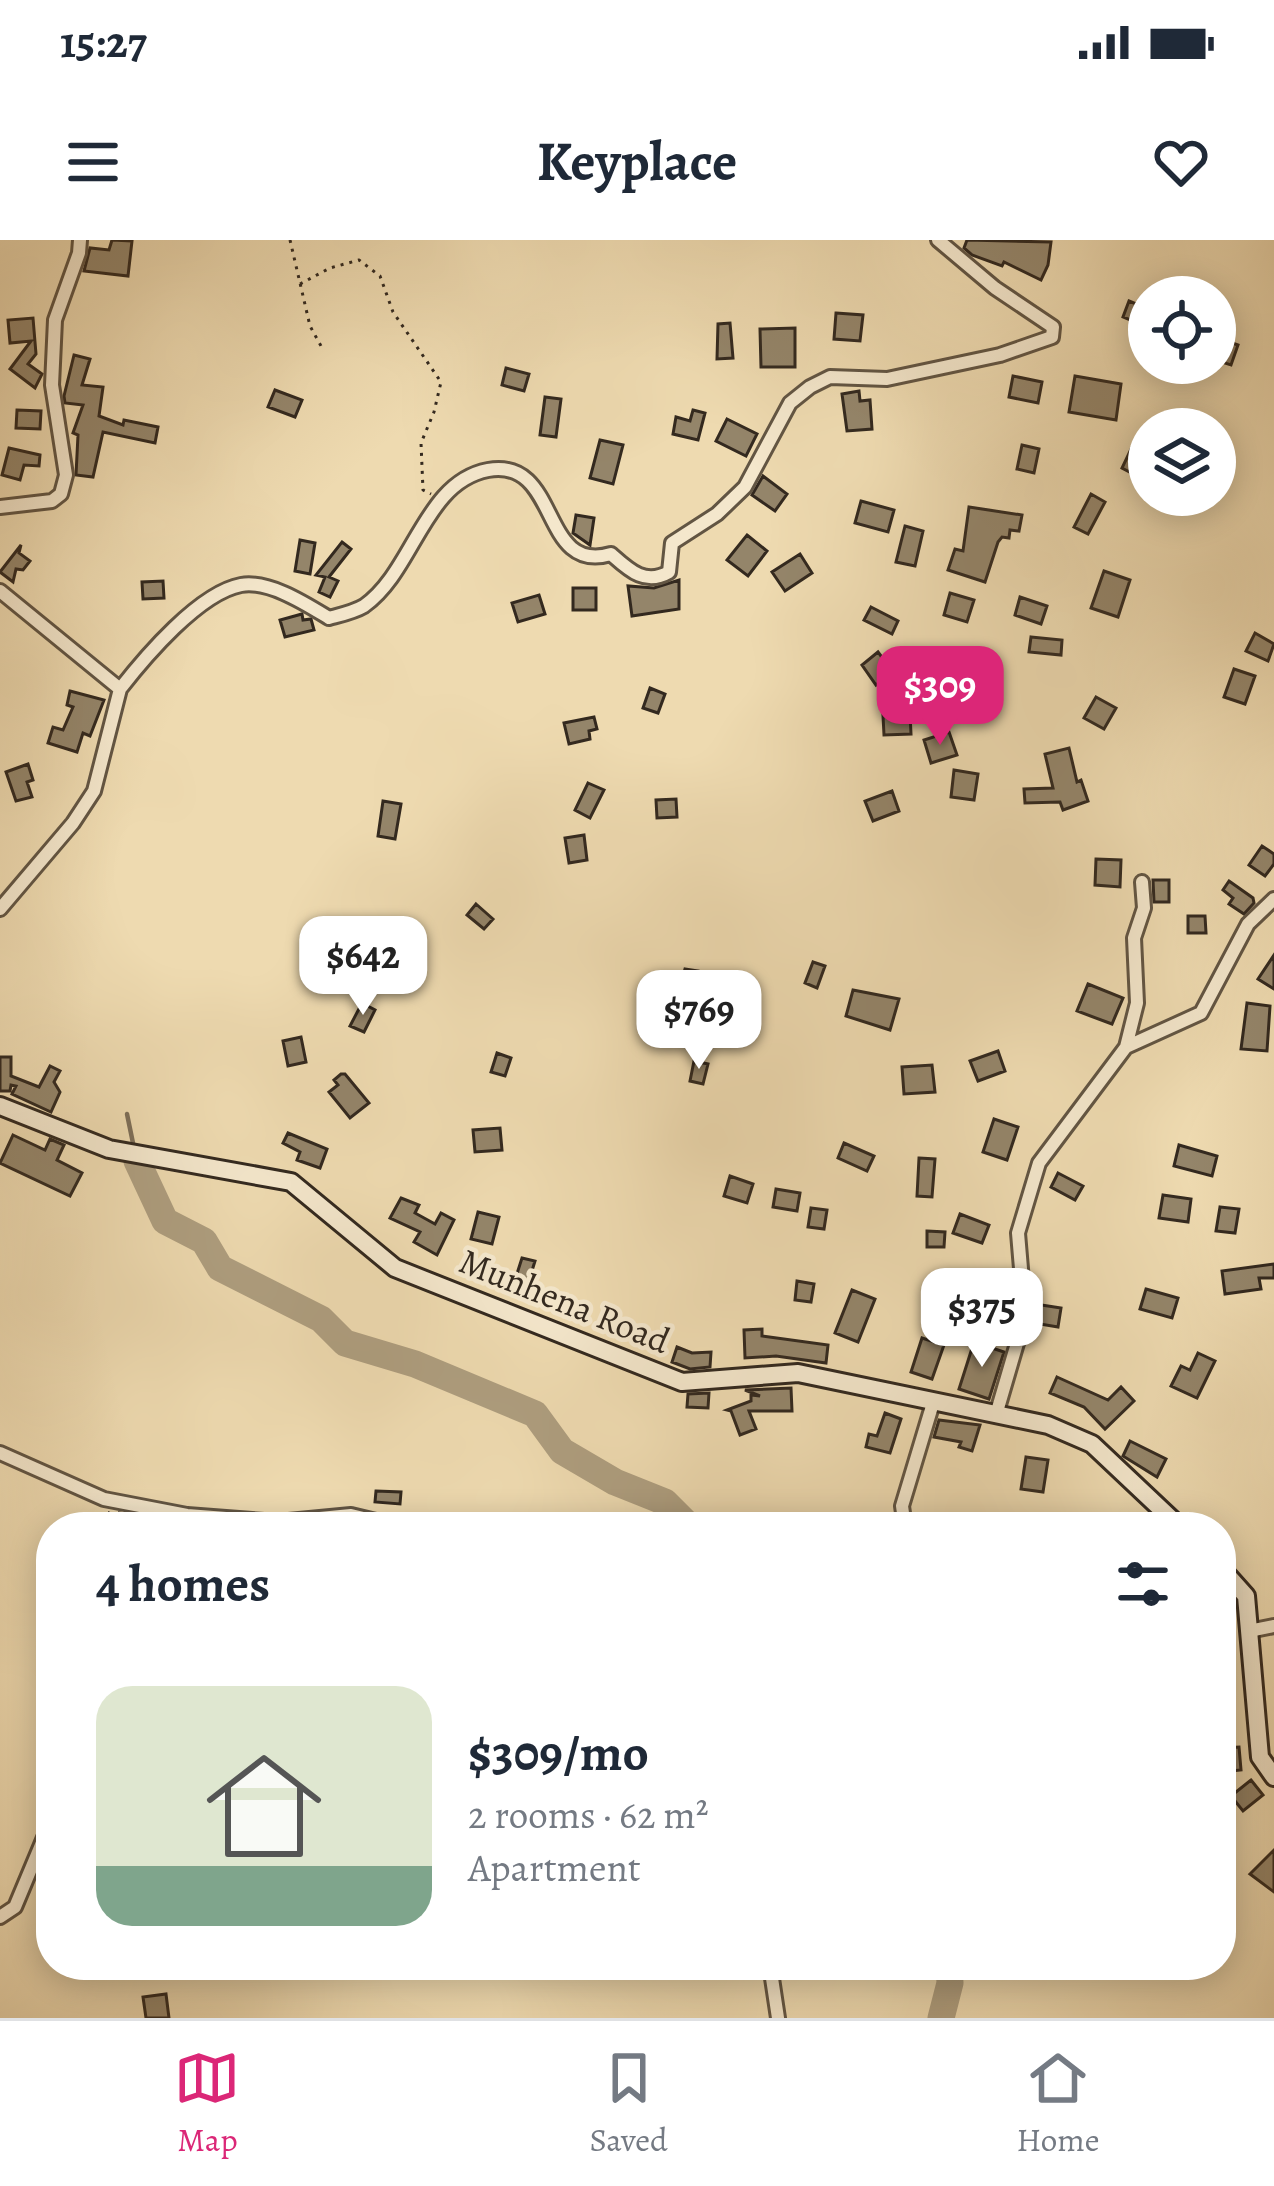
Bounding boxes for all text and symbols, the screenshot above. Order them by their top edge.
text: 15:27 [60,11,147,73]
text: Keyplace [537,125,737,199]
icon: menu [60,129,126,195]
icon: heart [1148,129,1214,195]
map controls [1128,276,1236,516]
button: locate [1128,276,1236,384]
button: layers [1128,408,1236,516]
pin: $309 [869,646,1011,748]
text: $309 [904,658,976,711]
pin: $642 [292,916,434,1018]
text: $642 [326,928,400,981]
pin: $769 [628,970,770,1072]
text: $769 [663,982,735,1035]
street label: Munhena Road [452,1236,678,1365]
pin: $375 [911,1268,1053,1370]
text: $375 [948,1280,1016,1333]
text: 4 homes [96,1549,270,1619]
icon: filters [1110,1551,1176,1617]
text: $309/mo [468,1718,649,1788]
icon: home [192,1734,336,1878]
text: 2 rooms · 62 m² [468,1788,708,1841]
text: Apartment [468,1841,641,1894]
tab: Map [174,2045,240,2162]
tab: Saved [589,2045,668,2162]
tab: Home [1017,2045,1100,2162]

